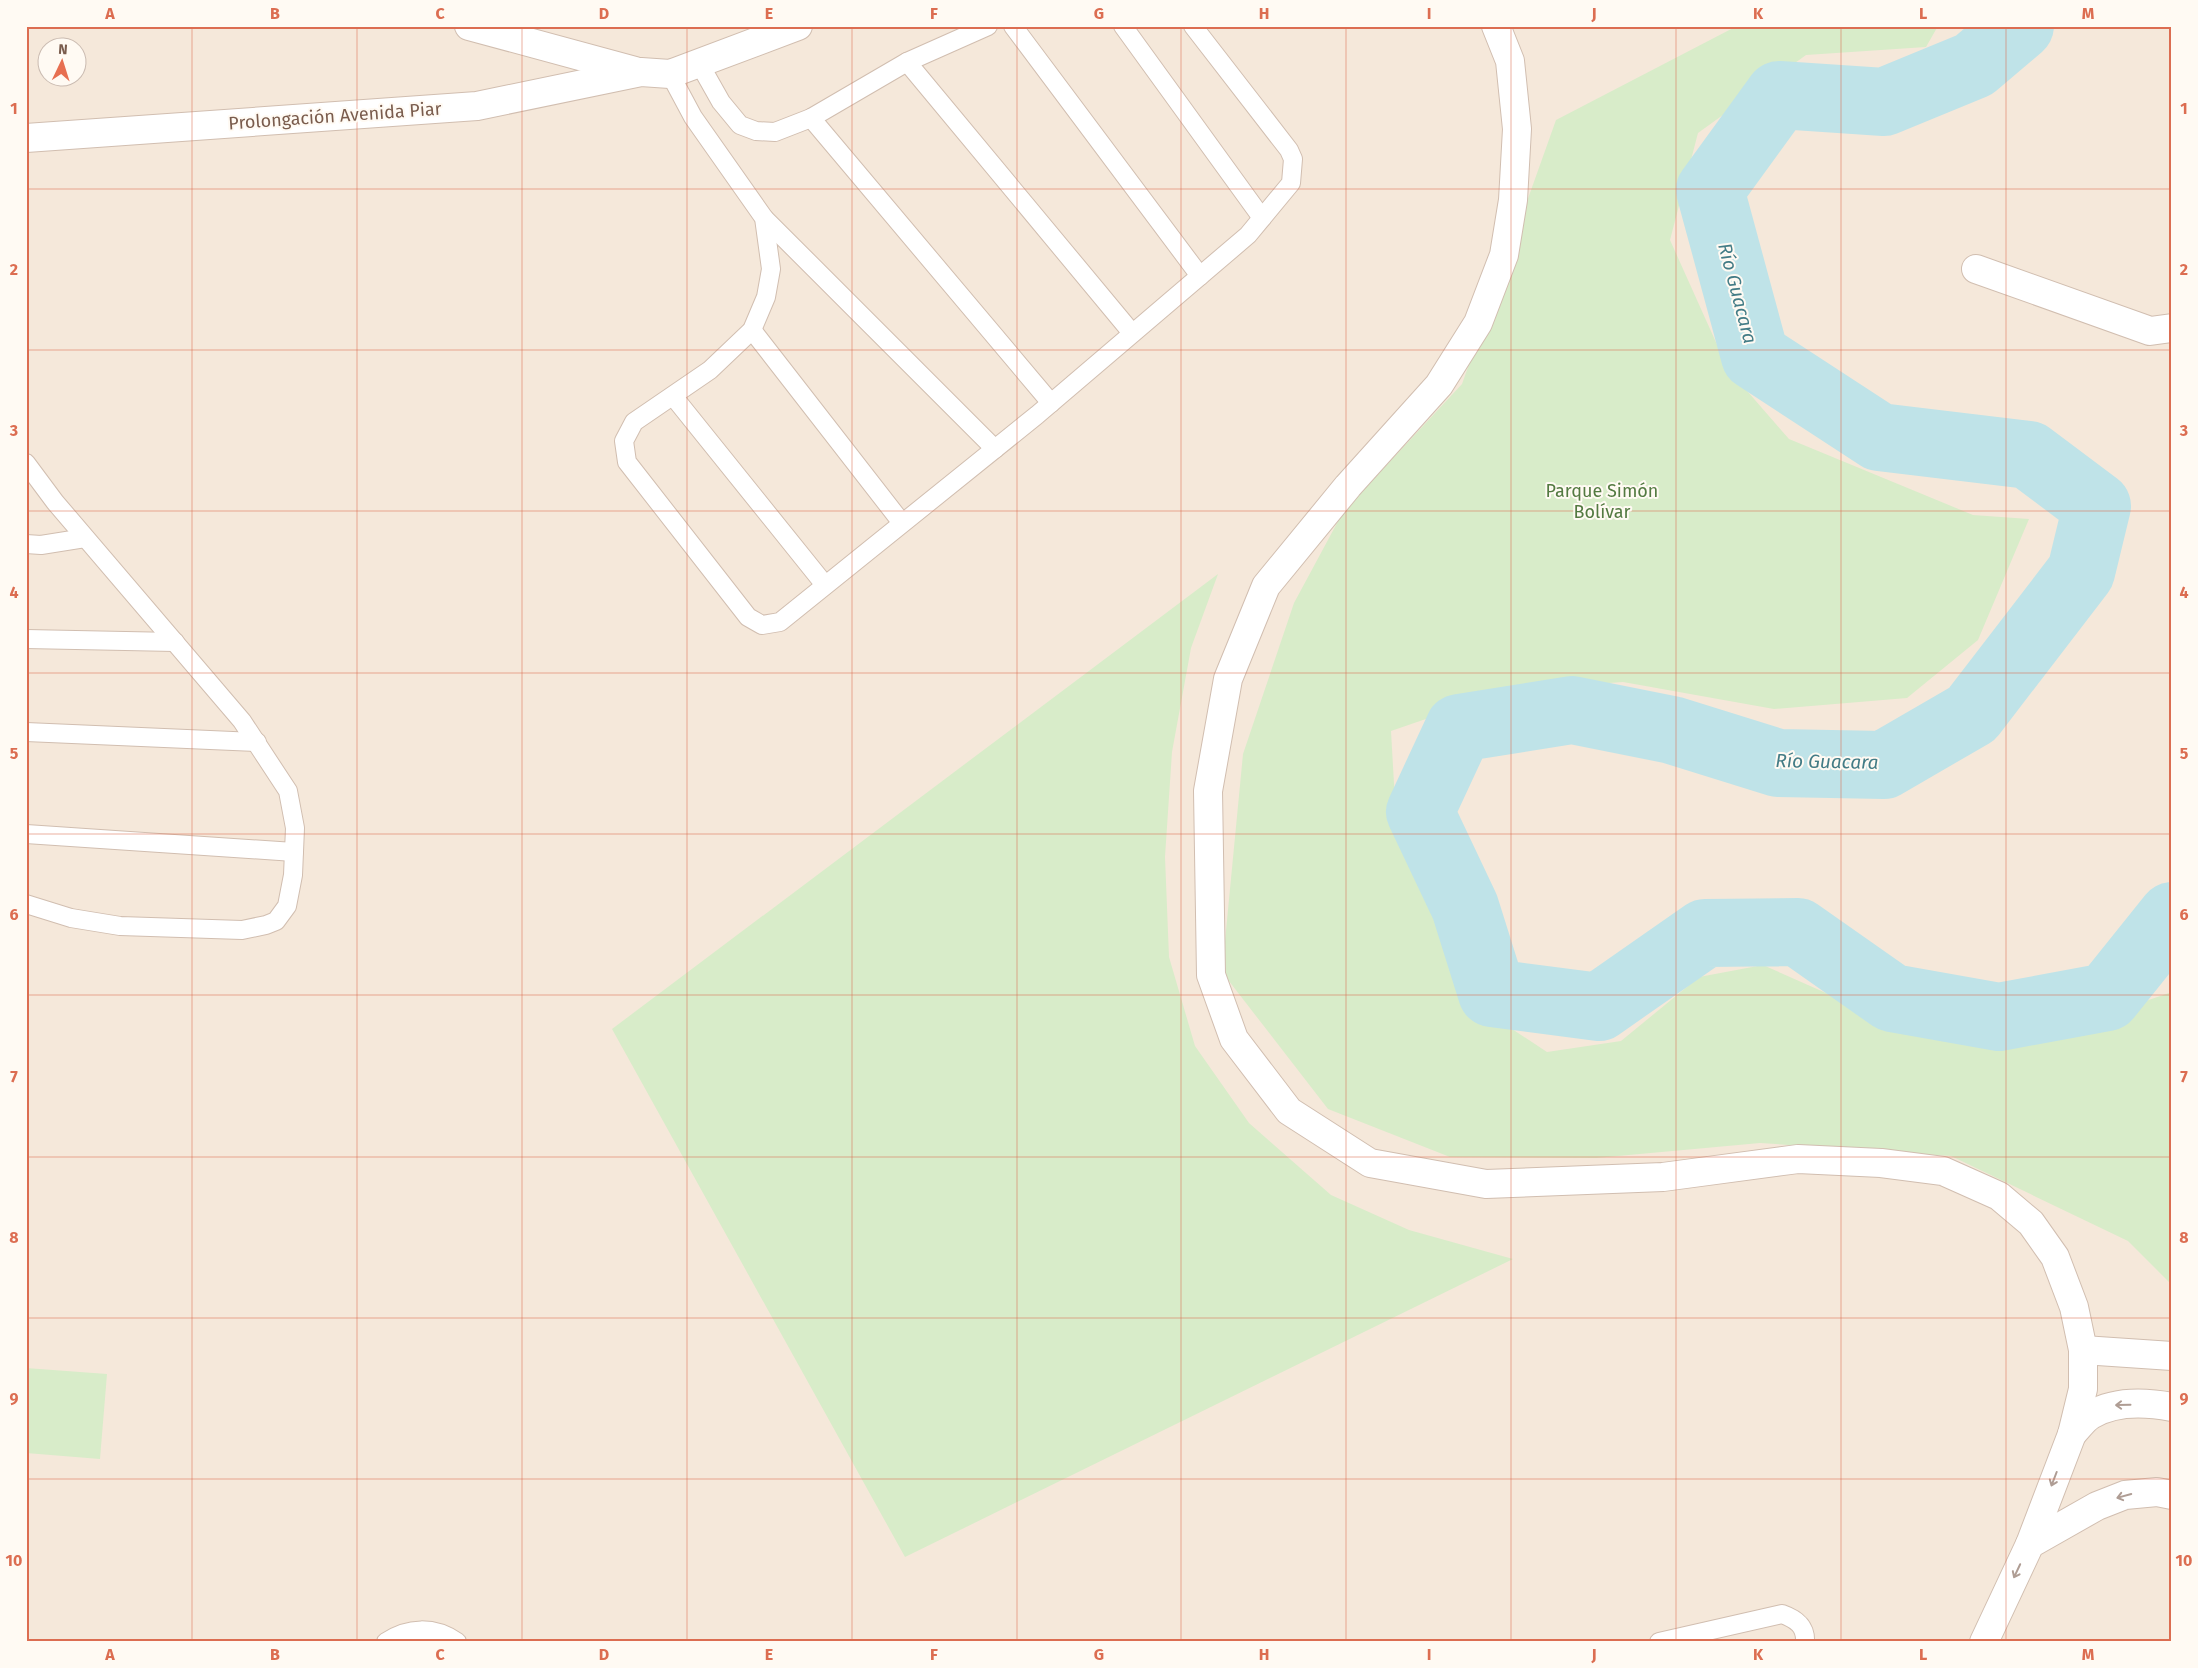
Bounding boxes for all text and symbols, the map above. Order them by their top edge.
text: A [104,4,115,23]
text: B [270,4,280,23]
text: C [435,4,445,23]
text: D [599,4,609,23]
text: E [765,4,773,23]
text: F [930,4,938,23]
text: G [1094,4,1104,23]
text: H [1259,4,1269,23]
text: I [1427,4,1431,23]
text: J [1590,4,1597,23]
text: K [1753,4,1764,23]
text: L [1919,4,1927,23]
text: M [2082,4,2095,23]
north arrow [38,38,88,88]
text: N [58,41,68,58]
street label: Prolongación Avenida Piar [228,98,442,134]
text: 1 [10,99,18,118]
text: 1 [2180,99,2188,118]
water label: Río Guacara [1713,240,1762,346]
text: 2 [10,260,18,279]
text: 2 [2180,260,2188,279]
text: 3 [9,421,18,440]
text: 3 [2179,421,2188,440]
park label: Parque Simón Bolívar [1546,480,1658,523]
text: 4 [9,583,19,602]
text: 4 [2179,583,2189,602]
text: 5 [10,744,19,763]
text: 5 [2180,744,2189,763]
water label: Río Guacara [1775,749,1879,774]
text: 6 [9,905,19,924]
text: 6 [2179,905,2189,924]
text: 7 [10,1067,18,1086]
text: 7 [2180,1067,2188,1086]
text: 8 [9,1228,19,1247]
text: 8 [2179,1228,2189,1247]
text: 9 [10,1389,19,1408]
text: 9 [2180,1389,2189,1408]
one-way arrow [2116,1400,2132,1410]
one-way arrow [2049,1471,2059,1486]
one-way arrow [2116,1492,2132,1502]
text: 10 [6,1551,22,1570]
text: 10 [2176,1551,2192,1570]
one-way arrow [2012,1563,2022,1578]
text: A [104,1645,115,1664]
text: B [270,1645,280,1664]
text: C [435,1645,445,1664]
text: D [599,1645,609,1664]
text: E [765,1645,773,1664]
text: F [930,1645,938,1664]
text: G [1094,1645,1104,1664]
text: H [1259,1645,1269,1664]
text: I [1427,1645,1431,1664]
text: J [1590,1645,1597,1664]
text: K [1753,1645,1764,1664]
text: L [1919,1645,1927,1664]
text: M [2082,1645,2095,1664]

